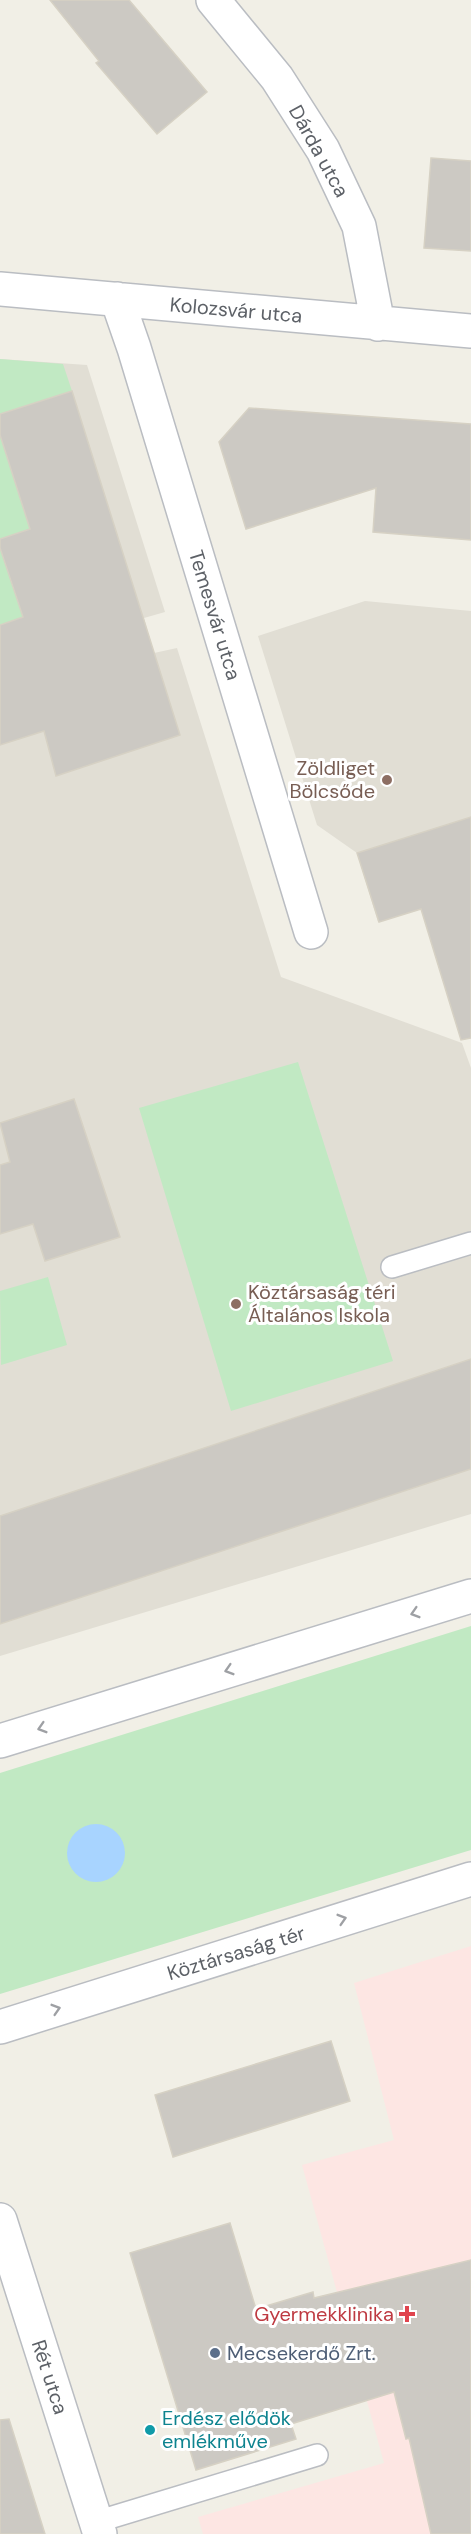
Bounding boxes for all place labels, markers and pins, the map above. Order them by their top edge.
place label: Zöldliget Bölcsőde [289,755,375,804]
marker: Zöldliget Bölcsőde [380,773,394,787]
place label: Köztársaság téri Általános Iskola [248,1279,396,1328]
marker: Köztársaság téri Általános Iskola [229,1297,243,1311]
place label: Gyermekklinika [254,2301,394,2327]
marker: Gyermekklinika [398,2305,416,2323]
place label: Mecsekerdő Zrt. [227,2340,376,2366]
marker: Mecsekerdő Zrt. [208,2346,222,2360]
place label: Erdész elődök emlékműve [162,2405,291,2454]
marker: Erdész elődök emlékműve [143,2423,157,2437]

